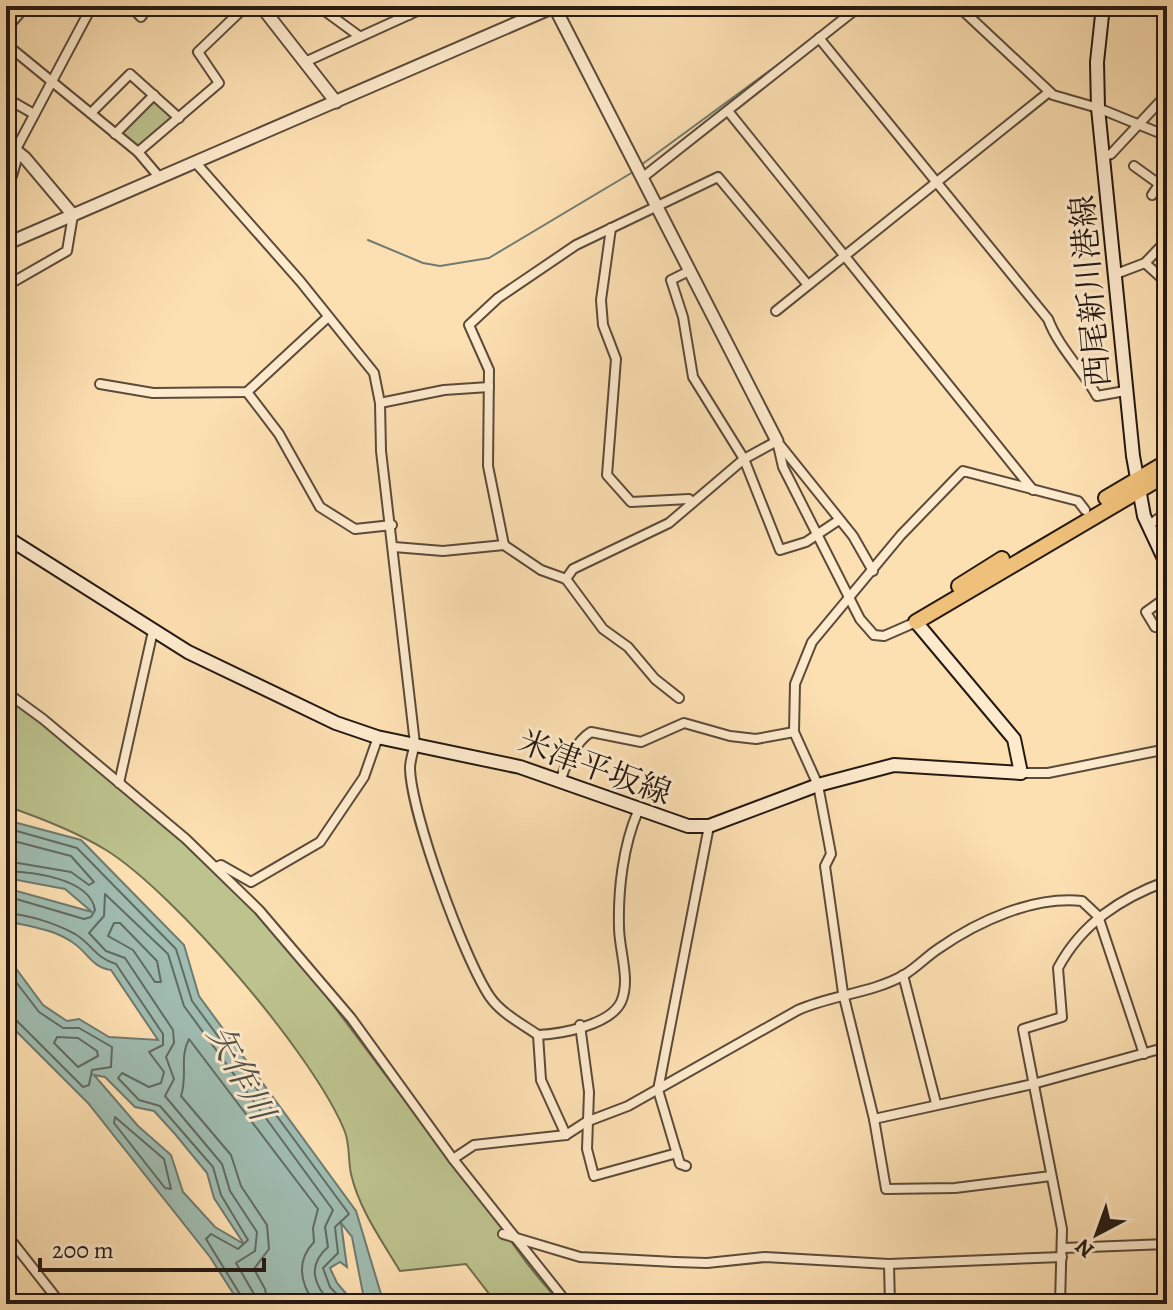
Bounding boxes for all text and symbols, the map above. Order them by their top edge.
street label: 西尾新川港線 [1060,193,1120,389]
street label: 米津平坂線 [512,719,678,815]
water label: 矢作川 [196,1016,287,1132]
north arrow [1057,1194,1137,1274]
scale bar [40,1222,264,1272]
text: N [1069,1232,1100,1265]
text: 200 m [52,1234,114,1266]

